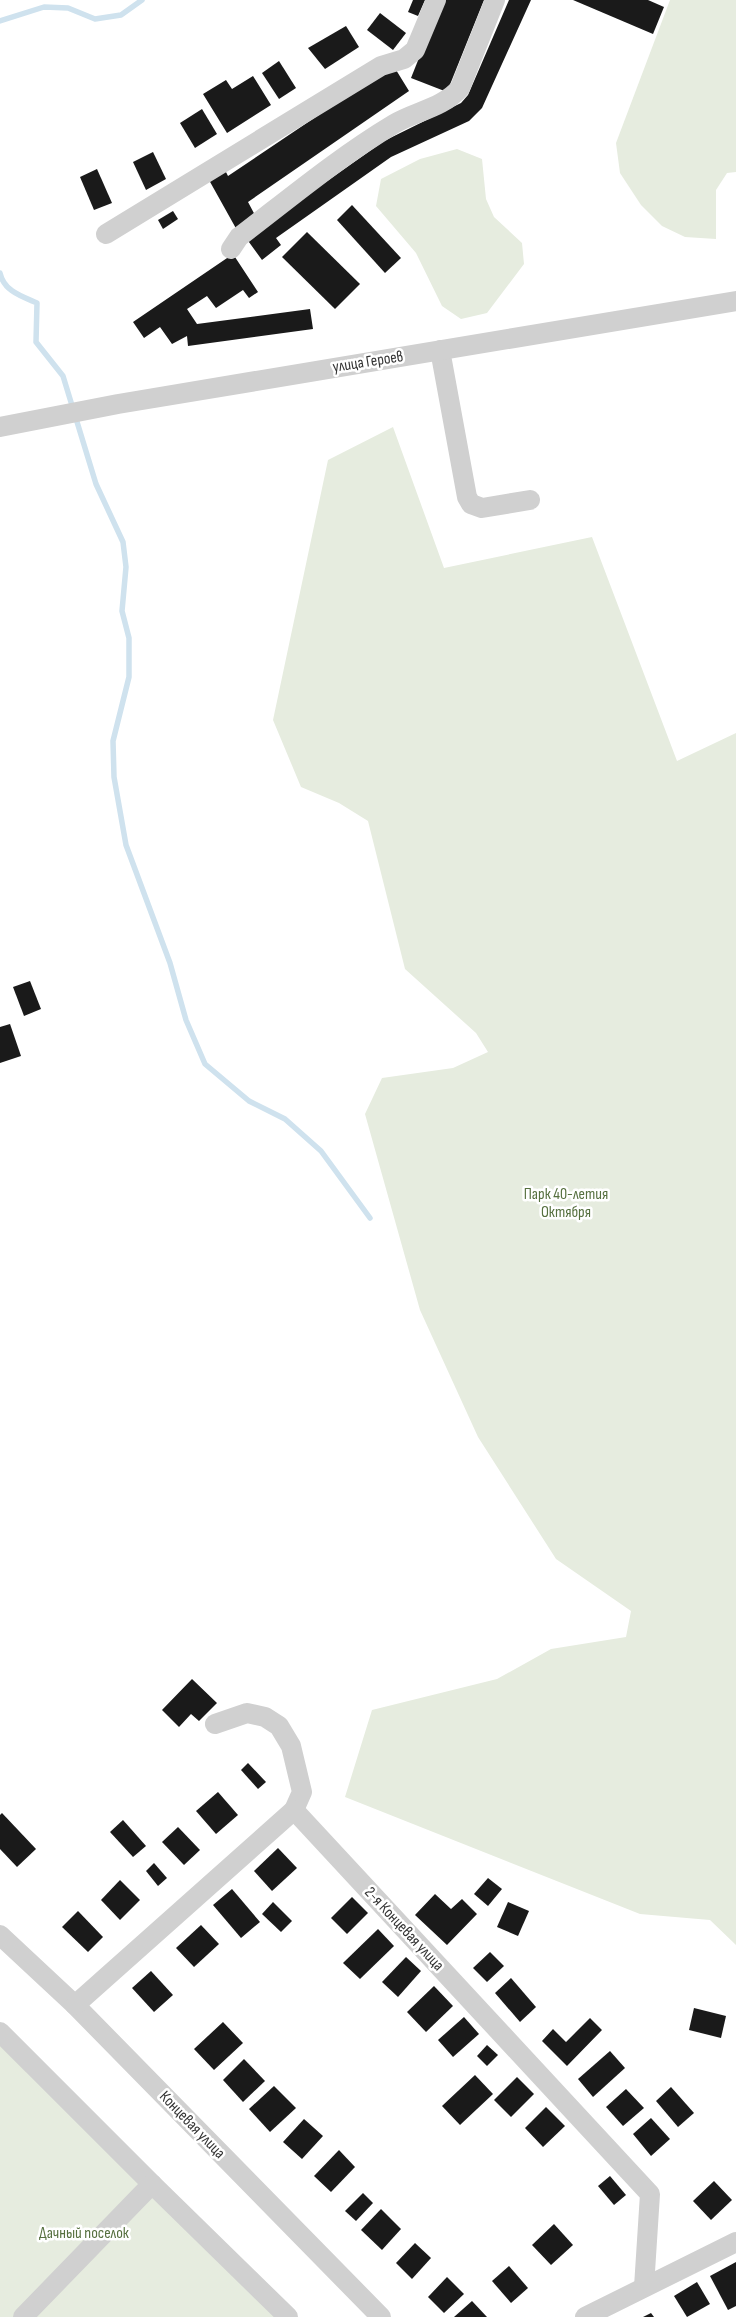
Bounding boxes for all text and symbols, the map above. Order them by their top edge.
street label: улица Героев [331,347,405,377]
park label: Парк 40-летия Октября [524,1185,608,1222]
street label: 2-я Концевая улица [360,1883,448,1975]
street label: Концевая улица [155,2087,229,2163]
park label: Дачный поселок [39,2224,130,2243]

